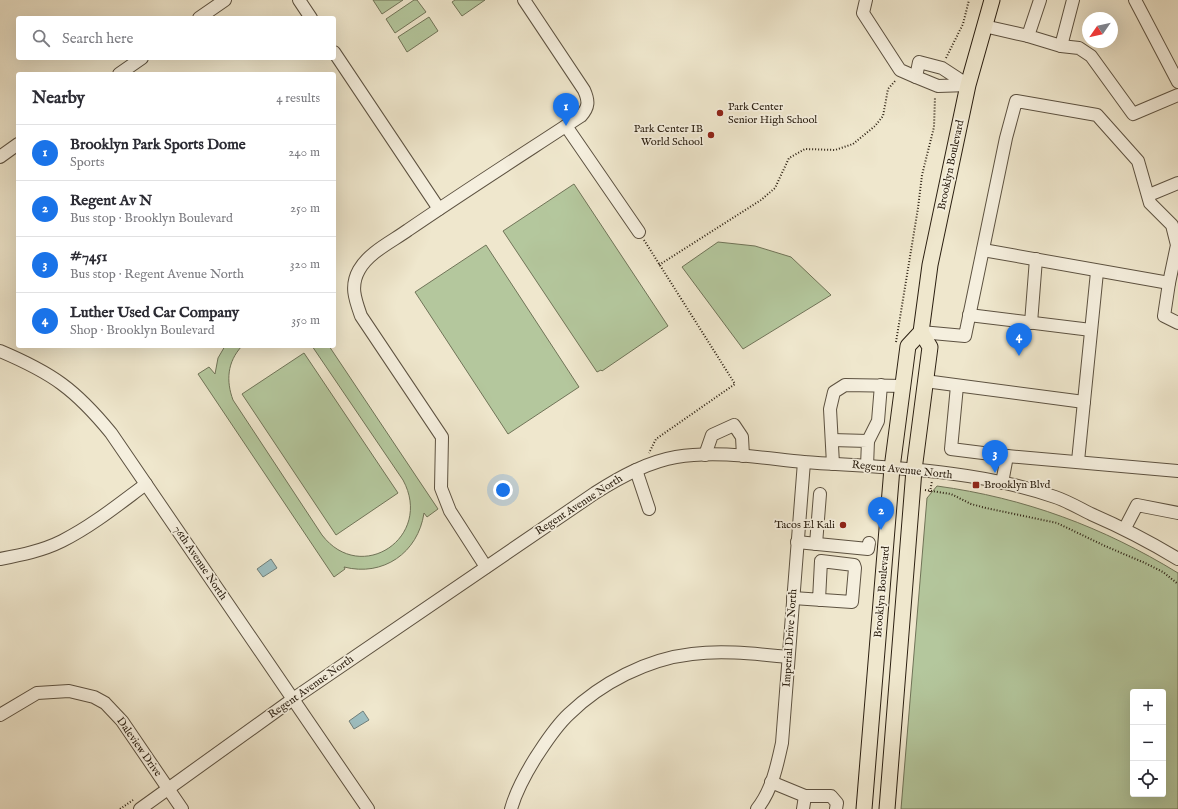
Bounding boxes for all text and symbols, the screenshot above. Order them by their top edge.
north arrow [1082,12,1118,48]
search box [16,16,336,60]
icon: search [30,27,52,49]
text: Search here [62,29,133,48]
text: Nearby [32,88,85,109]
text: 4 results [276,90,320,107]
pin: 1 [553,93,579,126]
place label: Park Center Senior High School [728,100,817,127]
marker: Park Center Senior High School [715,108,725,118]
street label: Brooklyn Boulevard [935,118,967,211]
place label: Park Center IB World School [634,122,703,149]
marker: Park Center IB World School [706,130,716,140]
text: Brooklyn Park Sports Dome [70,135,246,154]
text: 1 [43,144,47,161]
text: 240 m [288,144,320,161]
text: Sports [70,154,105,171]
text: Regent Av N [70,191,152,210]
text: 2 [42,200,48,217]
text: 250 m [290,200,320,217]
text: Bus stop · Brooklyn Boulevard [70,210,233,227]
text: #7451 [70,247,107,266]
text: 3 [43,256,47,273]
text: 320 m [290,256,320,273]
text: Bus stop · Regent Avenue North [70,266,244,283]
text: Luther Used Car Company [70,303,239,322]
text: 4 [42,312,48,329]
text: 350 m [291,312,320,329]
text: Shop · Brooklyn Boulevard [70,322,215,339]
pin: 4 [1006,323,1032,356]
pin: 3 [982,440,1008,473]
street label: Regent Avenue North [851,458,953,482]
street label: Regent Avenue North [533,472,625,538]
place label: Brooklyn Blvd [984,478,1050,492]
your location [493,480,513,500]
marker: Brooklyn Blvd [971,480,981,490]
pin: 2 [868,497,894,530]
place label: Tacos El Kali [774,518,835,532]
marker: Tacos El Kali [838,520,848,530]
street label: 76th Avenue North [170,523,230,603]
street label: Brooklyn Boulevard [871,545,893,638]
street label: Imperial Drive North [780,588,800,687]
street label: Regent Avenue North [266,652,357,722]
map controls [1130,689,1166,797]
button: + [1130,689,1166,725]
street label: Daleview Drive [113,714,165,780]
button: − [1130,725,1166,761]
button: locate [1130,761,1166,797]

